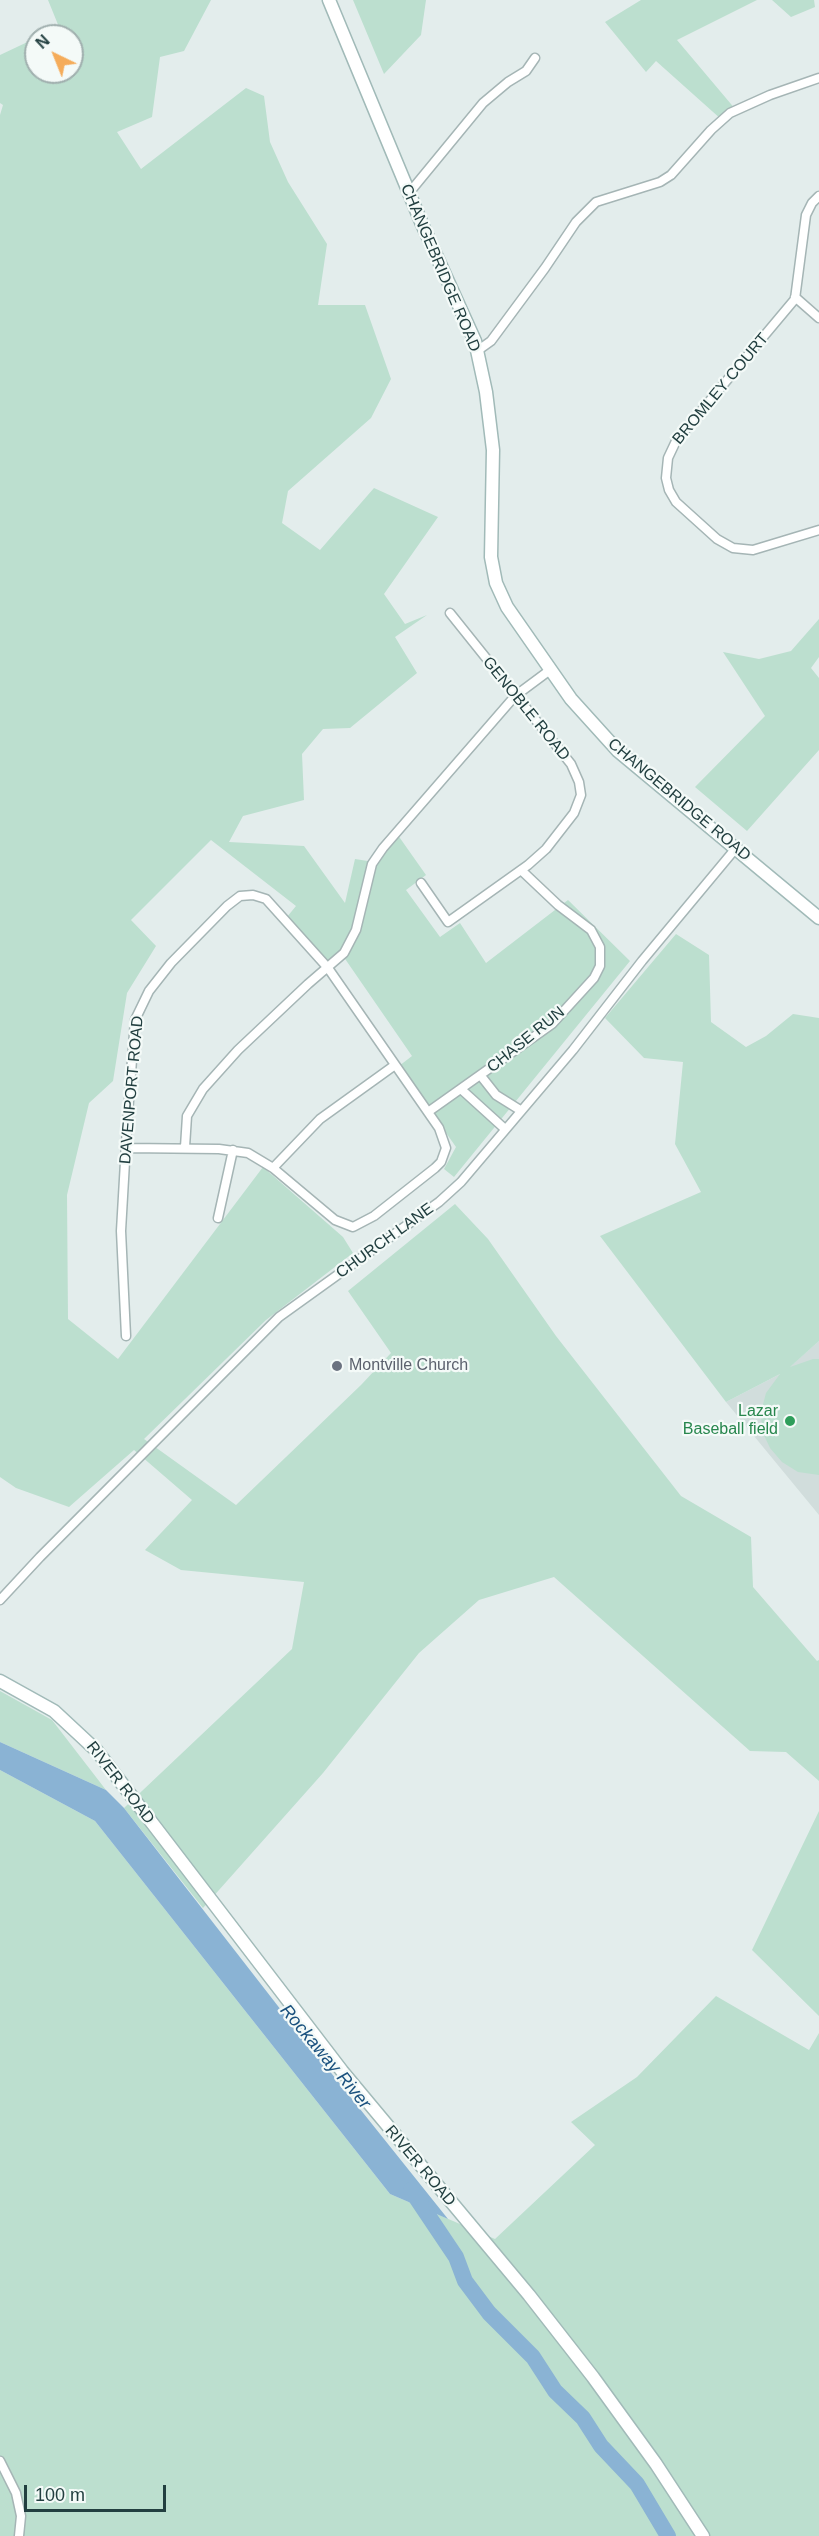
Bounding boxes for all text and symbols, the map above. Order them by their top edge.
north arrow [24,24,84,84]
text: N [33,32,53,52]
street label: CHANGEBRIDGE ROAD [396,181,484,355]
street label: BROMLEY COURT [669,329,773,449]
street label: GENOBLE ROAD [478,653,574,765]
street label: CHANGEBRIDGE ROAD [604,735,754,865]
street label: CHASE RUN [483,1003,569,1077]
street label: DAVENPORT ROAD [116,1015,148,1165]
street label: CHURCH LANE [333,1199,437,1283]
place label: Montville Church [349,1356,468,1376]
marker: Montville Church [330,1359,344,1373]
place label: Lazar Baseball field [683,1402,778,1440]
marker: Lazar Baseball field [783,1414,797,1428]
street label: RIVER ROAD [82,1738,158,1828]
water label: Rockaway River [275,2000,375,2114]
street label: RIVER ROAD [381,2122,459,2210]
scale bar [27,2473,170,2511]
text: 100 m [35,2485,85,2505]

